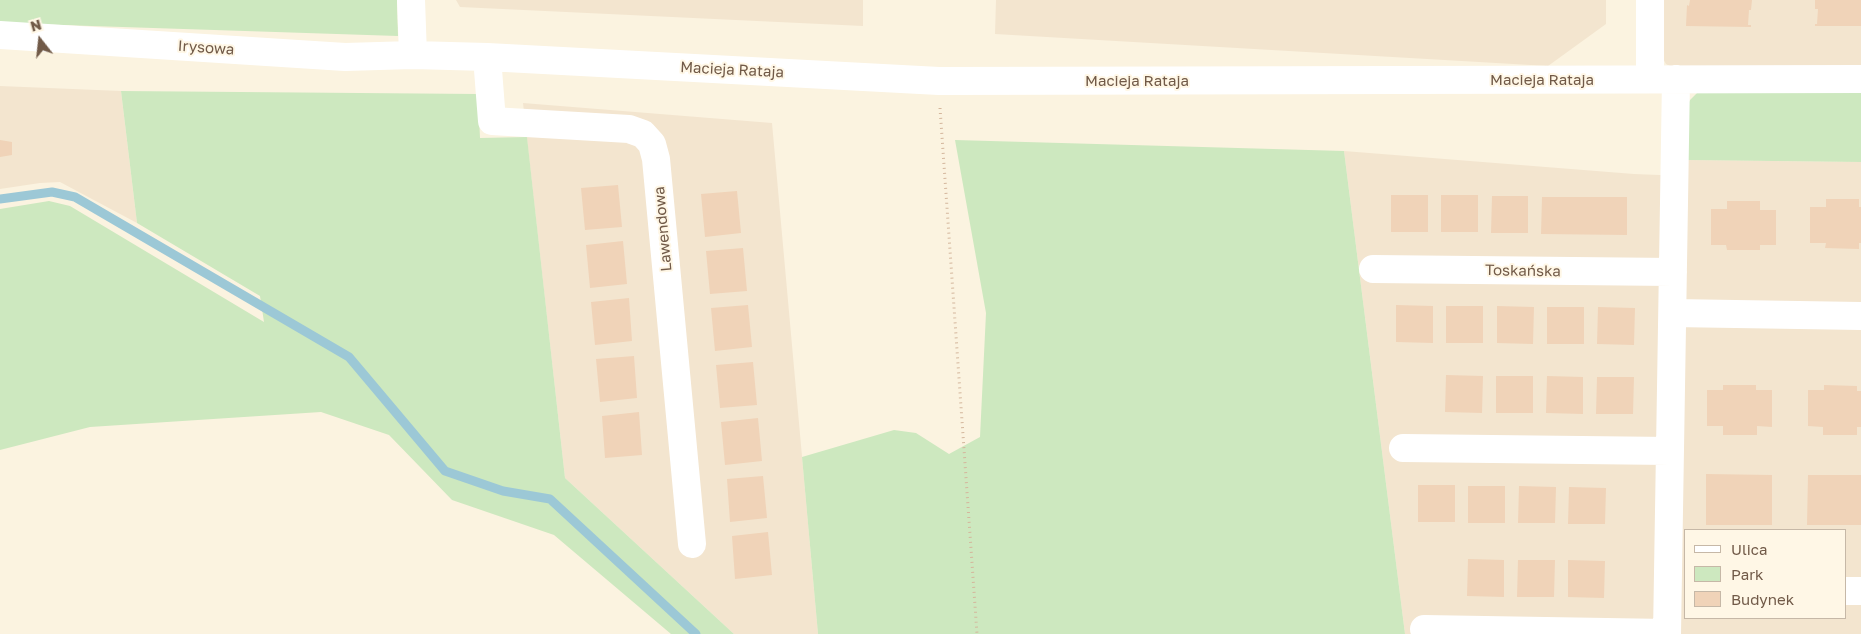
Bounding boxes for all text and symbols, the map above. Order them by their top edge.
north arrow [15,15,65,65]
text: N [28,15,43,35]
street label: Irysowa [177,37,235,59]
street label: Macieja Rataja [680,58,784,82]
street label: Macieja Rataja [1490,71,1594,89]
street label: Macieja Rataja [1085,72,1189,90]
street label: Lawendowa [650,186,676,272]
street label: Toskańska [1485,261,1561,281]
legend [1684,529,1846,619]
text: Ulica [1731,540,1767,558]
text: Park [1731,565,1763,583]
text: Budynek [1731,590,1794,608]

